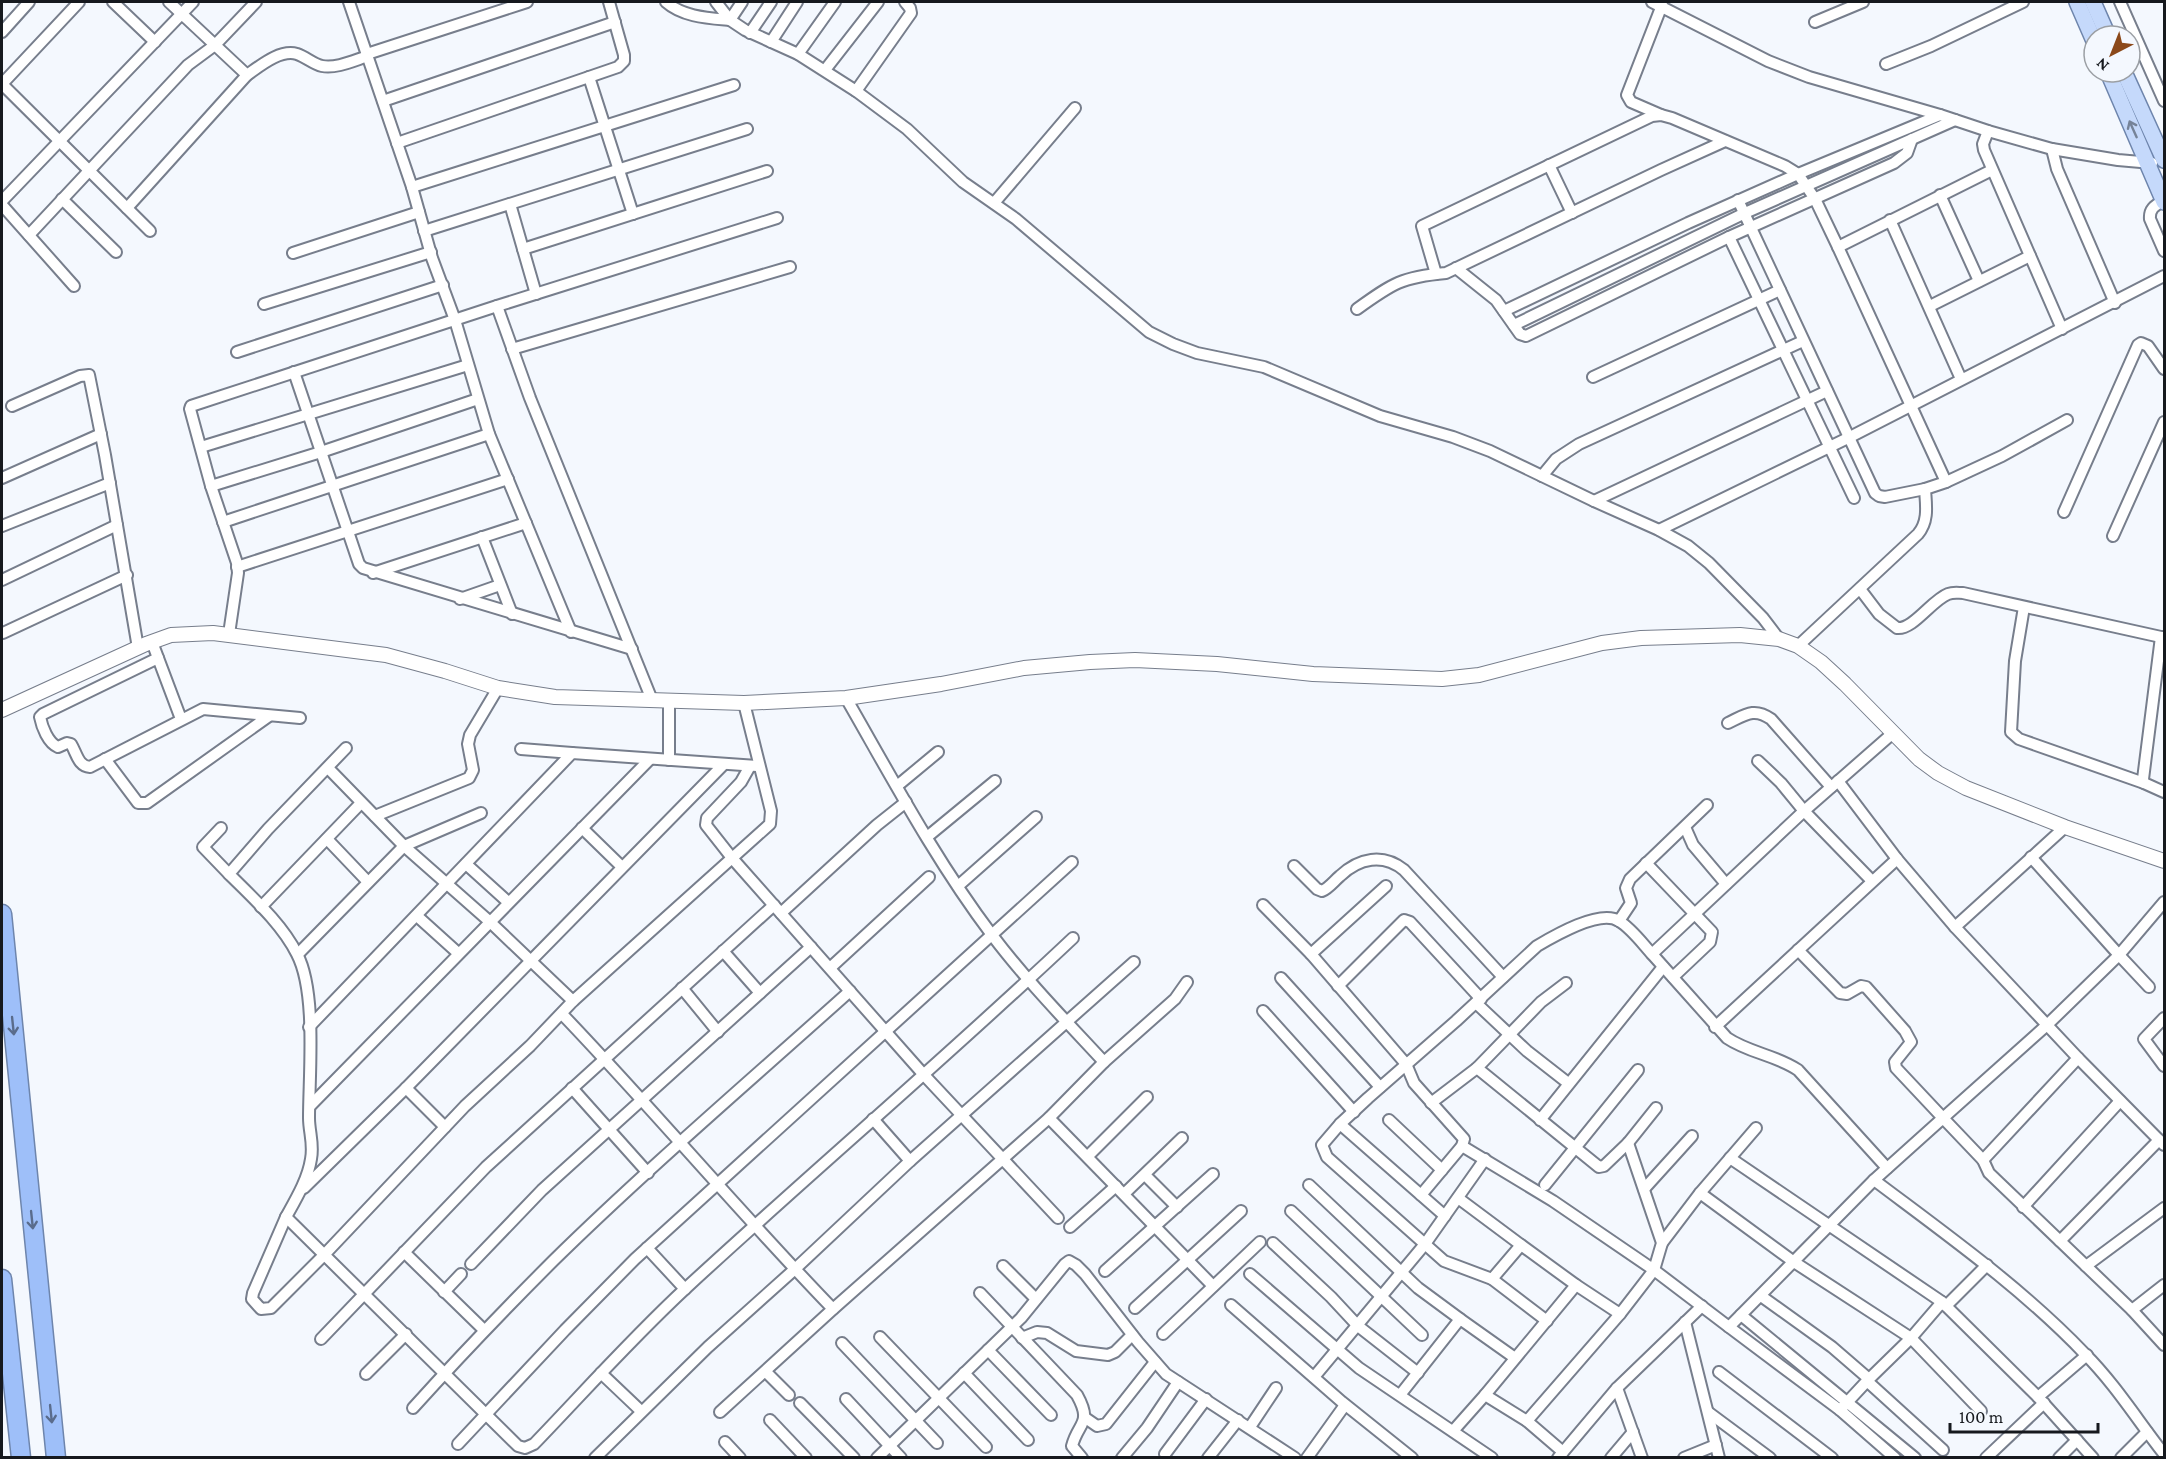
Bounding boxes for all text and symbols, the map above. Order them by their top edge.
north arrow [2082,24,2142,84]
text: N [2092,55,2112,75]
one-way arrow [2127,120,2139,138]
one-way arrow [8,1016,19,1035]
one-way arrow [27,1210,38,1230]
scale bar [1950,1396,2098,1434]
one-way arrow [46,1404,57,1424]
text: 100 m [1959,1407,2004,1427]

